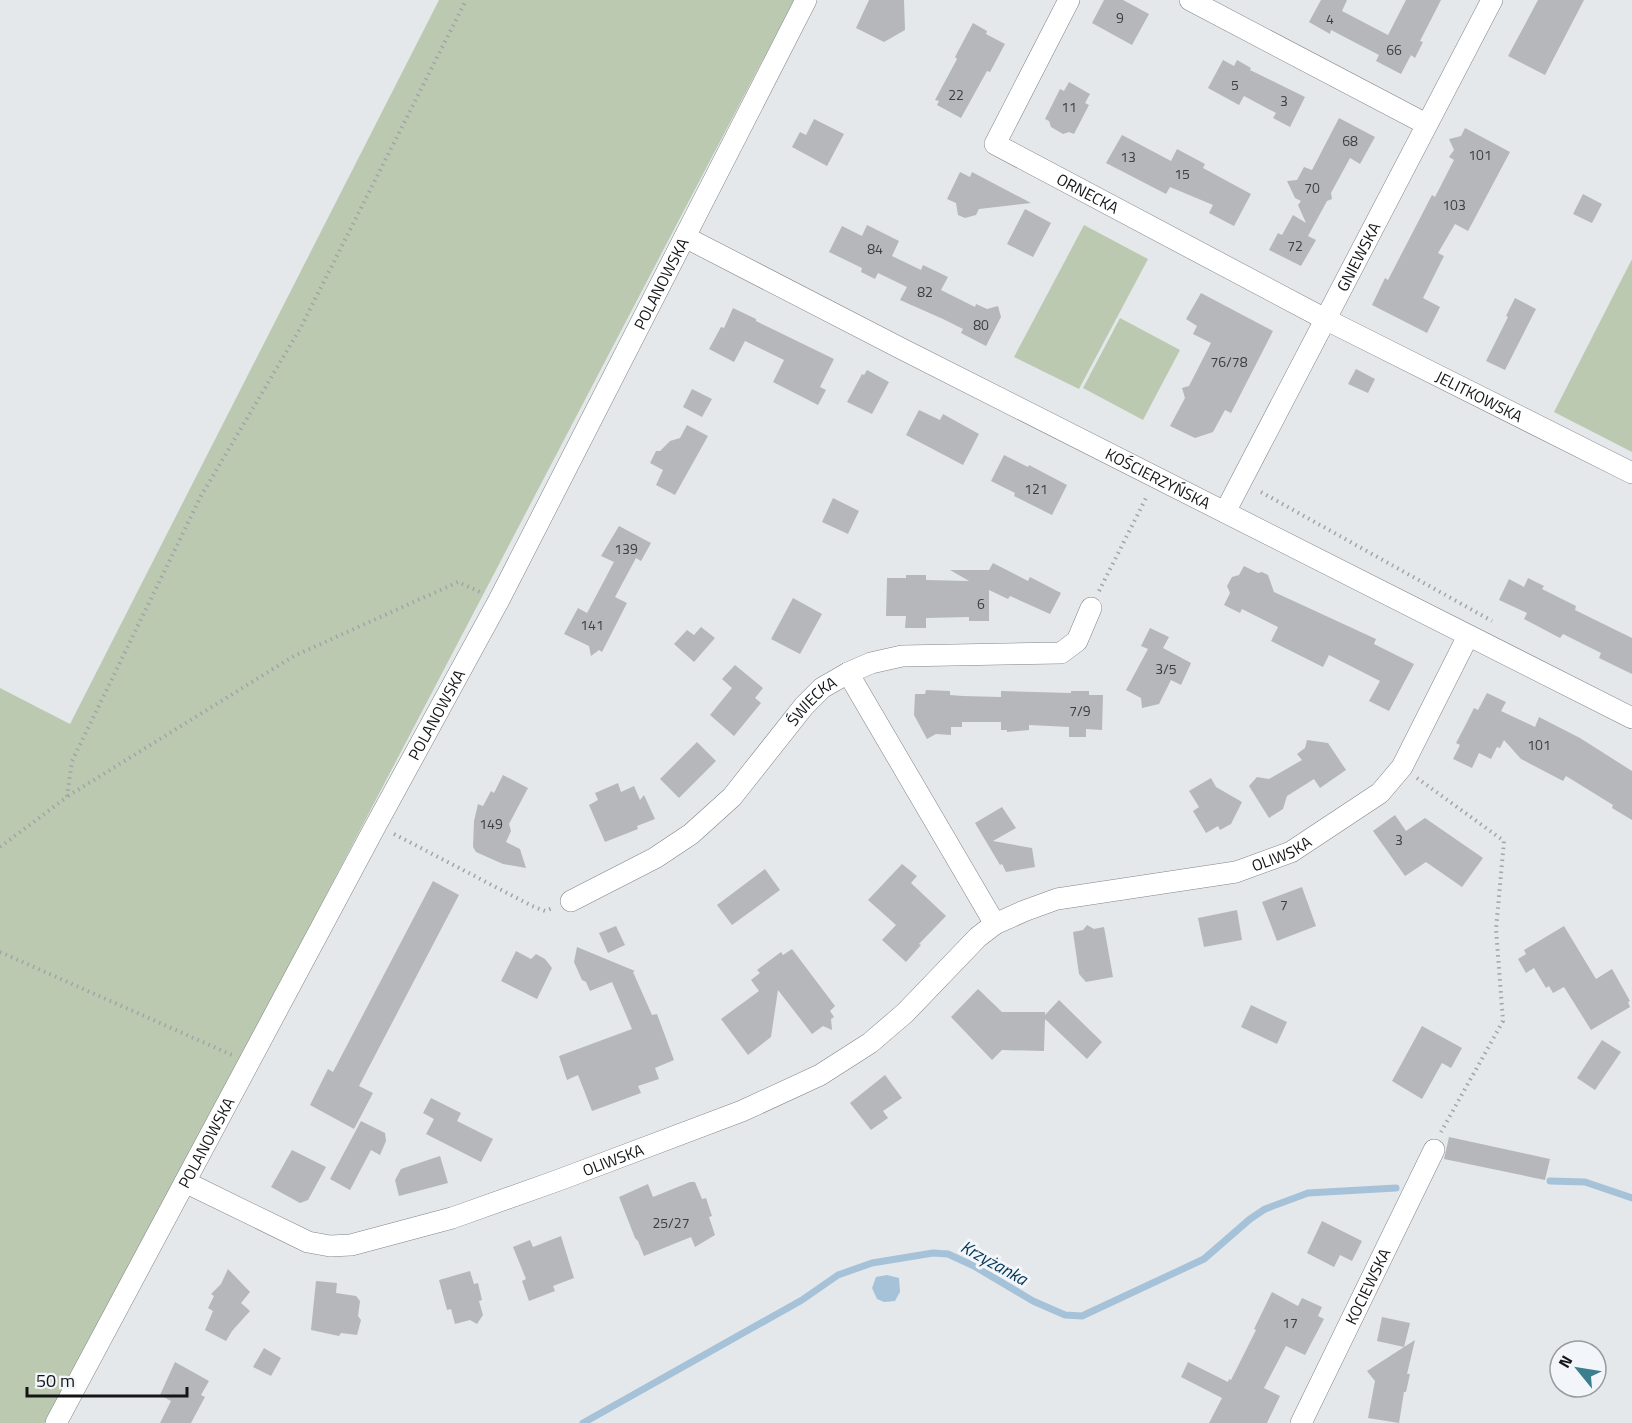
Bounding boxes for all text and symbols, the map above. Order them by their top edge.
house number: 9 [1116,7,1124,28]
house number: 4 [1326,8,1334,29]
house number: 66 [1386,39,1402,60]
house number: 5 [1231,74,1239,95]
house number: 22 [948,84,964,105]
house number: 3 [1280,90,1288,111]
house number: 11 [1061,96,1077,117]
house number: 68 [1342,130,1358,151]
house number: 101 [1468,144,1492,165]
house number: 13 [1120,146,1136,167]
house number: 15 [1174,163,1190,184]
street label: ORNECKA [1052,167,1124,220]
house number: 70 [1304,177,1320,198]
house number: 103 [1442,194,1466,215]
street label: GNIEWSKA [1330,217,1386,295]
street label: POLANOWSKA [627,233,695,334]
house number: 72 [1287,235,1303,256]
house number: 84 [867,238,883,259]
house number: 82 [917,281,933,302]
house number: 80 [973,314,989,335]
house number: 76/78 [1210,351,1248,372]
street label: JELITKOWSKA [1432,364,1527,428]
street label: KOŚCIERZYŃSKA [1101,442,1215,515]
house number: 121 [1024,478,1048,499]
house number: 139 [614,538,638,559]
house number: 6 [977,593,985,614]
house number: 141 [580,614,604,635]
house number: 3/5 [1155,658,1177,679]
street label: POLANOWSKA [402,665,471,764]
street label: ŚWIECKA [781,670,841,731]
house number: 7/9 [1069,700,1091,721]
house number: 101 [1527,734,1551,755]
house number: 149 [479,813,503,834]
street label: OLIWSKA [1248,829,1317,877]
house number: 3 [1395,829,1403,850]
house number: 7 [1280,894,1288,915]
street label: POLANOWSKA [172,1092,240,1192]
street label: OLIWSKA [579,1137,647,1182]
house number: 25/27 [652,1212,690,1233]
water label: Krzyżanka [956,1233,1034,1293]
street label: KOCIEWSKA [1339,1244,1397,1329]
house number: 17 [1282,1312,1298,1333]
north arrow [1548,1339,1608,1399]
text: N [1552,1351,1578,1372]
scale bar [27,1360,188,1398]
text: 50 m [36,1367,75,1394]

